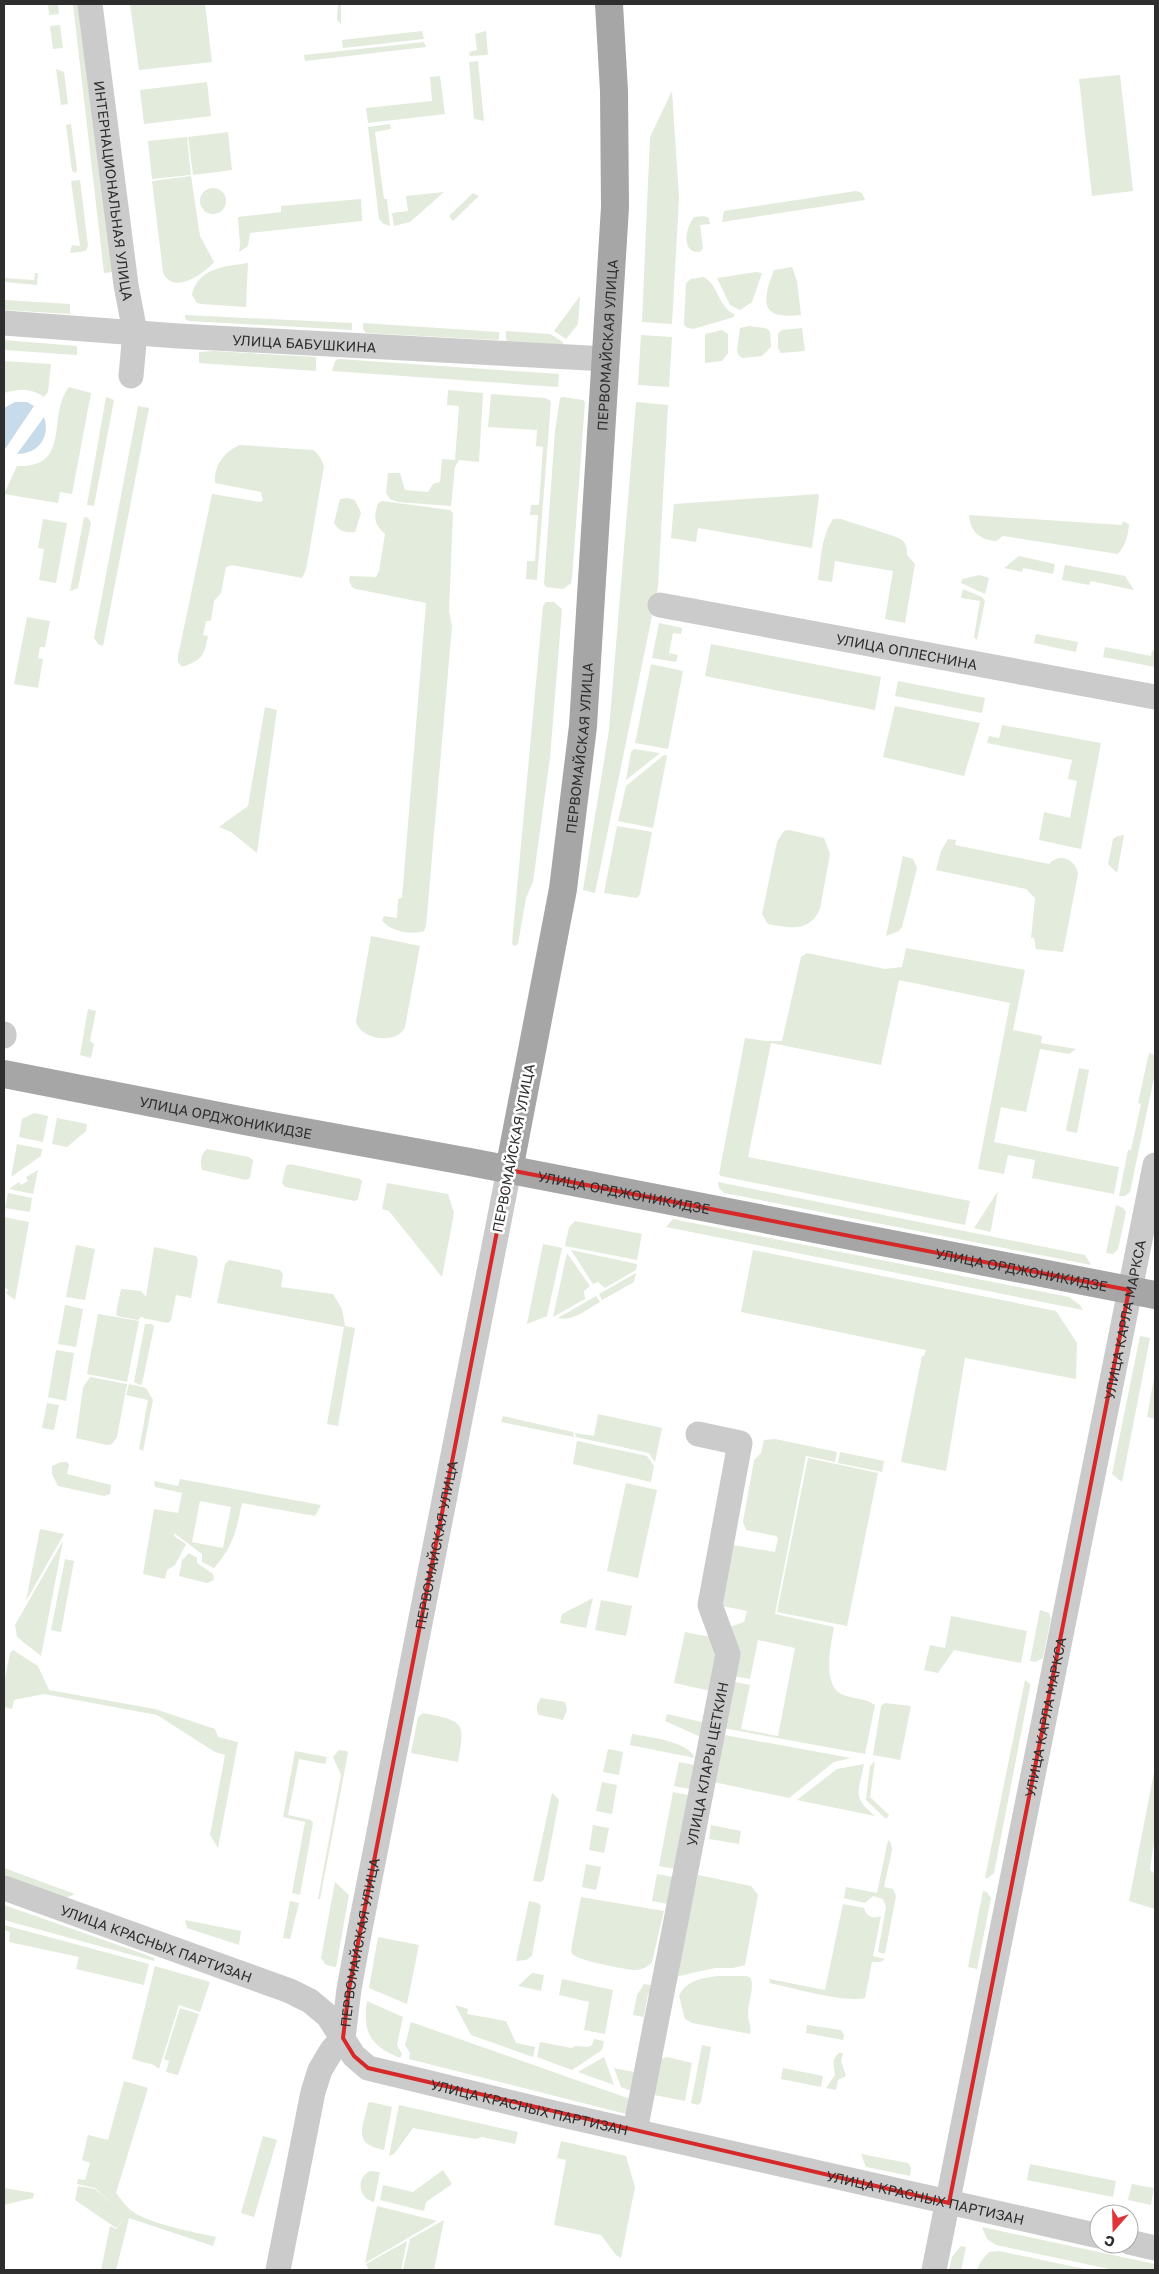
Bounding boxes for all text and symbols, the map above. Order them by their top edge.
street label: ИНТЕРНАЦИОНАЛЬНАЯ УЛИЦА [91,79,137,303]
street label: ПЕРВОМАЙСКАЯ УЛИЦА [593,258,620,431]
street label: УЛИЦА БАБУШКИНА [232,330,377,355]
street label: УЛИЦА ОПЛЕСНИНА [835,629,979,672]
street label: ПЕРВОМАЙСКАЯ УЛИЦА [561,661,595,834]
street label: ПЕРВОМАЙСКАЯ УЛИЦА [488,1062,538,1234]
street label: УЛИЦА ОРДЖОНИКИДЗЕ [138,1092,314,1142]
street label: УЛИЦА ОРДЖОНИКИДЗЕ [536,1167,712,1217]
street label: УЛИЦА КАРЛА МАРКСА [1100,1238,1148,1401]
street label: УЛИЦА ОРДЖОНИКИДЗЕ [934,1244,1109,1294]
street label: ПЕРВОМАЙСКАЯ УЛИЦА [411,1458,460,1631]
street label: УЛИЦА КАРЛА МАРКСА [1020,1635,1069,1798]
street label: УЛИЦА КЛАРЫ ЦЕТКИН [682,1680,731,1848]
street label: ПЕРВОМАЙСКАЯ УЛИЦА [336,1856,382,2028]
street label: УЛИЦА КРАСНЫХ ПАРТИЗАН [58,1901,255,1985]
street label: УЛИЦА КРАСНЫХ ПАРТИЗАН [429,2075,630,2138]
street label: УЛИЦА КРАСНЫХ ПАРТИЗАН [825,2166,1026,2227]
north arrow [1089,2204,1139,2254]
text: С [1102,2232,1117,2251]

